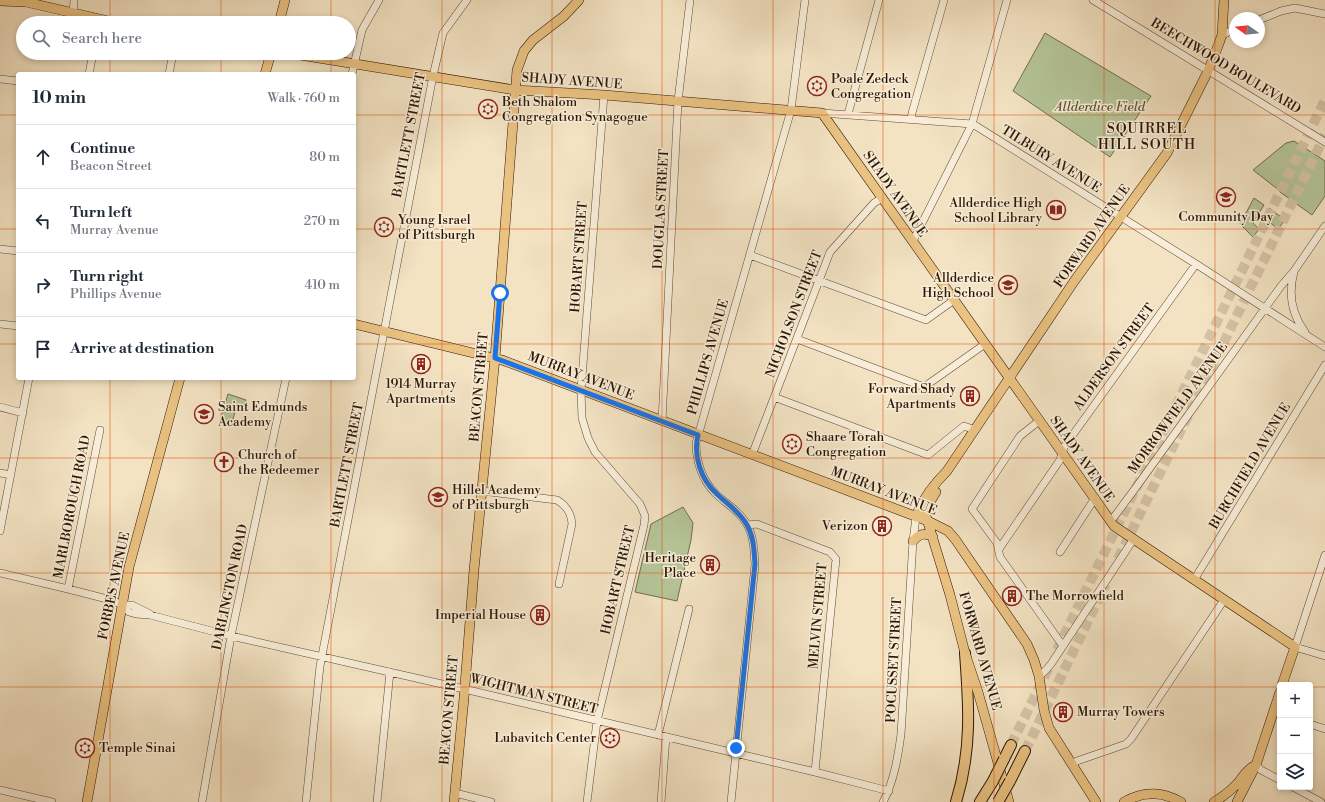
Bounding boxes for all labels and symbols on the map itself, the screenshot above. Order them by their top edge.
north arrow [1229,12,1265,48]
street label: BEECHWOOD BOULEVARD [1147,14,1304,117]
street label: SHADY AVENUE [521,69,623,93]
street label: BARTLETT STREET [389,71,429,200]
place label: Poale Zedeck Congregation [831,71,912,102]
synagogue icon: Poale Zedeck Congregation [806,75,828,97]
place label: Beth Shalom Congregation Synagogue [501,94,648,125]
synagogue icon: Beth Shalom Congregation Synagogue [477,98,499,120]
park label: Allderdice Field [1053,99,1146,115]
district label: SQUIRREL HILL SOUTH [1098,120,1196,154]
street label: TILBURY AVENUE [998,122,1104,196]
street label: SHADY AVENUE [859,148,931,240]
street label: DOUGLAS STREET [650,149,672,269]
street label: FORWARD AVENUE [1050,181,1134,291]
school or university icon: Community Day [1215,186,1237,208]
place label: Allderdice High School Library [948,195,1043,226]
library icon: Allderdice High School Library [1045,199,1067,221]
street label: HOBART STREET [567,201,591,313]
place label: Community Day [1179,209,1274,225]
place label: Young Israel of Pittsburgh [397,212,475,243]
synagogue icon: Young Israel of Pittsburgh [373,216,395,238]
street label: NICHOLSON STREET [762,248,826,380]
place label: Allderdice High School [922,270,994,301]
school or university icon: Allderdice High School [997,274,1019,296]
route start [491,284,509,302]
street label: PHILLIPS AVENUE [684,297,732,417]
street label: ALDERSON STREET [1069,301,1158,414]
street label: BEACON STREET [466,332,492,443]
street label: MORROWFIELD AVENUE [1125,339,1231,477]
street label: MURRAY AVENUE [526,348,636,404]
building icon: 1914 Murray Apartments [410,353,432,375]
place label: 1914 Murray Apartments [385,376,457,407]
place label: Forward Shady Apartments [868,381,957,412]
building icon: Forward Shady Apartments [959,385,981,407]
place label: Saint Edmunds Academy [217,399,308,430]
street label: BURCHFIELD AVENUE [1205,400,1294,533]
street label: BARTLETT STREET [327,401,367,530]
school or university icon: Saint Edmunds Academy [193,403,215,425]
street label: SHADY AVENUE [1046,413,1118,505]
place label: Shaare Torah Congregation [806,429,887,460]
synagogue icon: Shaare Torah Congregation [781,433,803,455]
street label: MARLBOROUGH ROAD [50,434,94,580]
place label: Church of the Redeemer [238,447,320,478]
church icon: Church of the Redeemer [213,451,235,473]
street label: MURRAY AVENUE [829,463,939,519]
place label: Hillel Academy of Pittsburgh [452,482,541,513]
school or university icon: Hillel Academy of Pittsburgh [427,486,449,508]
building icon: Verizon [871,515,893,537]
place label: Verizon [821,518,868,534]
street label: DARLINGTON ROAD [209,523,251,651]
street label: HOBART STREET [598,524,638,636]
street label: FORBES AVENUE [95,531,133,641]
place label: Heritage Place [644,550,696,581]
building icon: Heritage Place [699,554,721,576]
street label: MELVIN STREET [805,562,831,670]
building icon: The Morrowfield [1001,585,1023,607]
place label: The Morrowfield [1026,588,1124,604]
street label: FORWARD AVENUE [955,590,1005,712]
street label: POCUSSET STREET [883,597,905,723]
building icon: Imperial House [529,604,551,626]
place label: Imperial House [435,607,526,623]
street label: BEACON STREET [436,655,462,766]
street label: WIGHTMAN STREET [468,670,600,718]
building icon: Murray Towers [1052,701,1074,723]
place label: Murray Towers [1077,704,1165,720]
synagogue icon: Lubavitch Center [599,727,621,749]
place label: Lubavitch Center [494,730,596,746]
synagogue icon: Temple Sinai [74,737,96,759]
route end [727,739,745,757]
place label: Temple Sinai [99,740,176,756]

